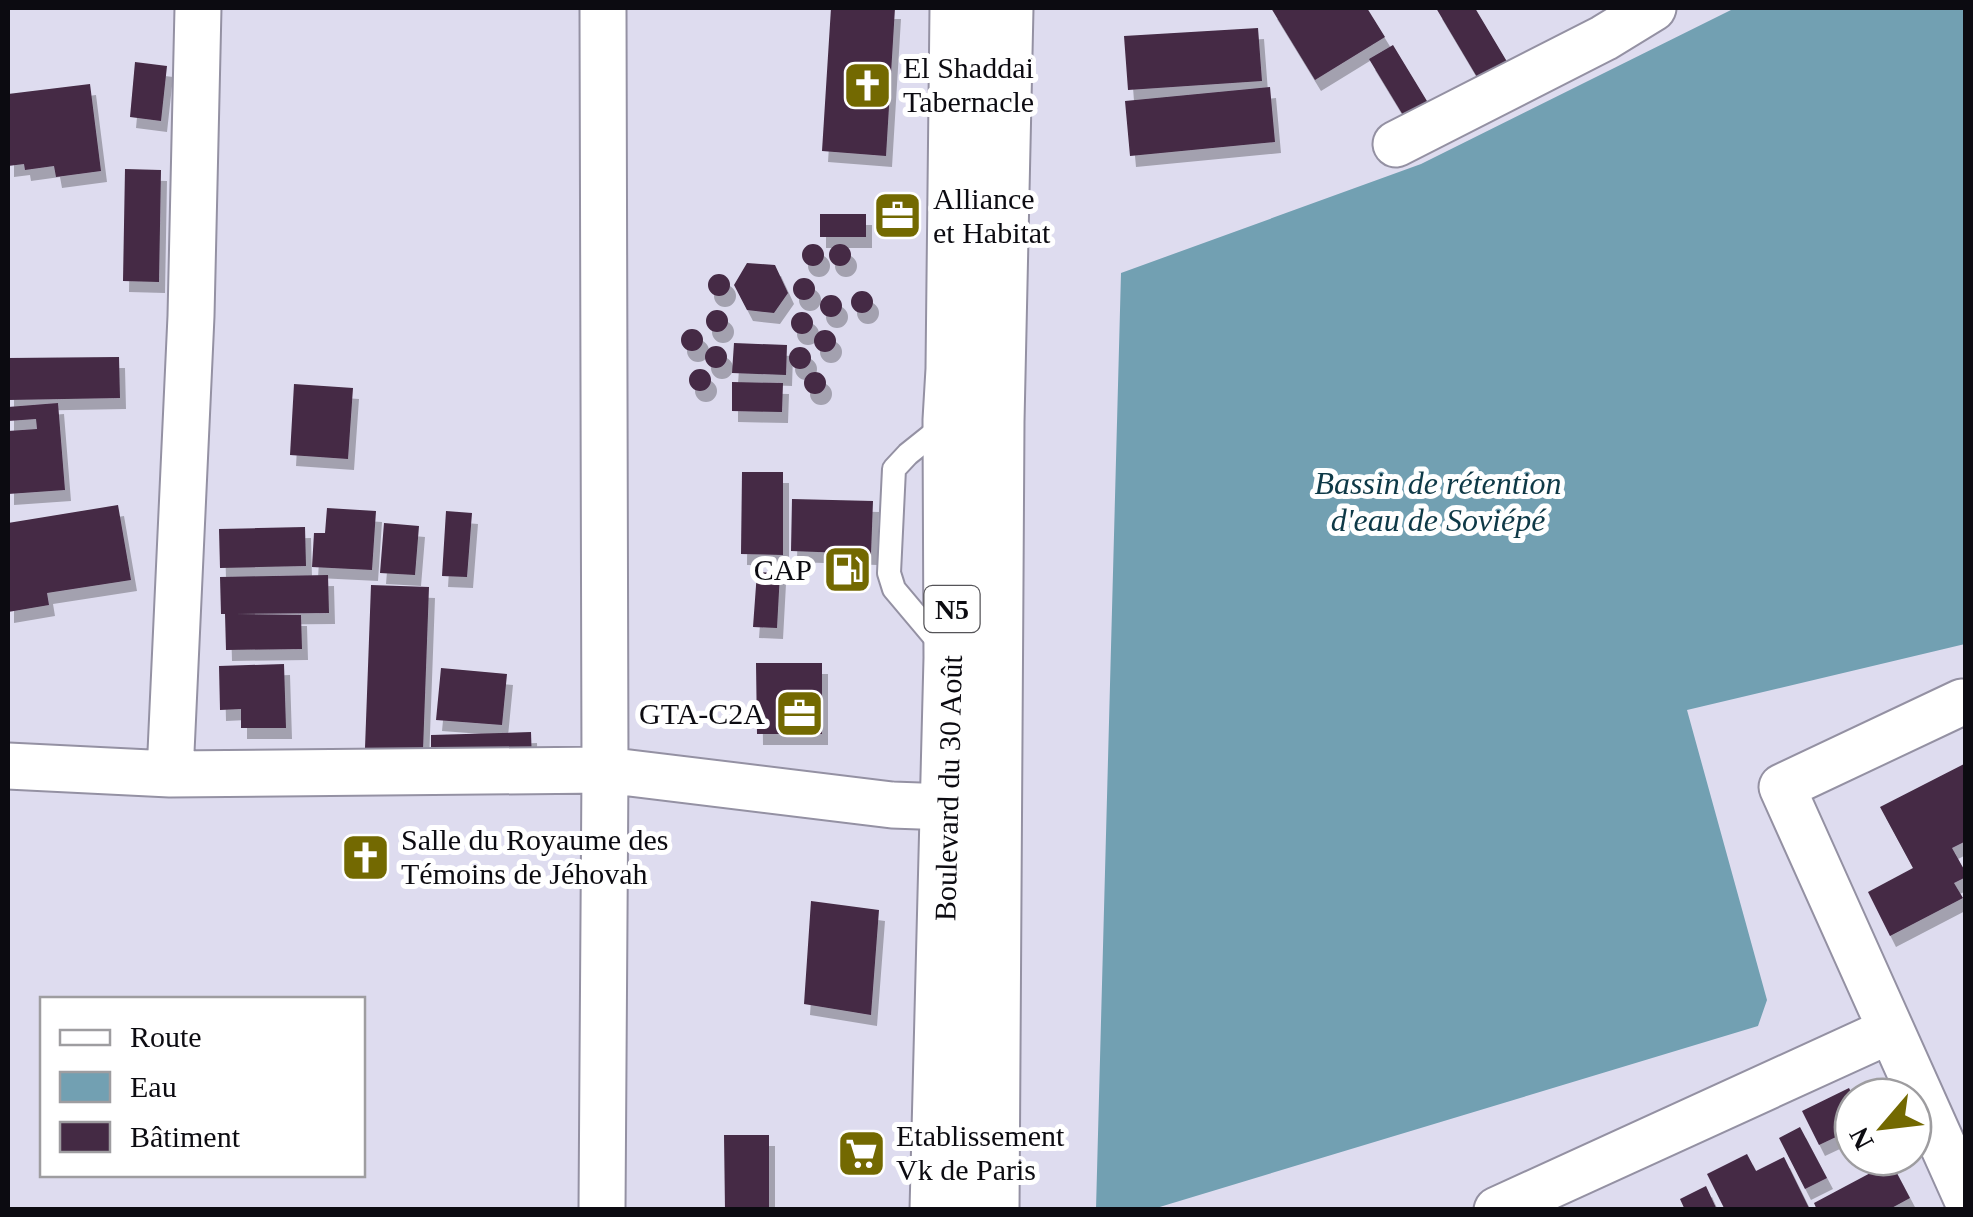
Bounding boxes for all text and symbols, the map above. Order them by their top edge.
place label: El Shaddai Tabernacle [903,51,1034,118]
church icon: El Shaddai Tabernacle [842,59,894,111]
place label: Alliance et Habitat [933,182,1051,249]
office icon: Alliance et Habitat [872,190,924,242]
water label: Bassin de rétention d'eau de Soviépé [1314,465,1562,538]
fuel station icon: CAP [821,544,873,596]
place label: CAP [754,553,812,586]
road number: N5 [924,586,980,632]
street label: Boulevard du 30 Août [928,654,968,921]
office icon: GTA-C2A [774,688,826,740]
place label: GTA-C2A [639,697,765,730]
place label: Salle du Royaume des Témoins de Jéhovah [401,823,668,890]
church icon: Salle du Royaume des Témoins de Jéhovah [340,831,392,883]
legend [40,997,365,1177]
text: Route [130,1020,202,1053]
text: Eau [130,1070,177,1103]
north arrow [1833,1077,1933,1177]
place label: Etablissement Vk de Paris [896,1119,1065,1186]
text: Bâtiment [130,1120,241,1153]
text: N [1843,1122,1880,1155]
supermarket icon: Etablissement Vk de Paris [835,1127,887,1179]

